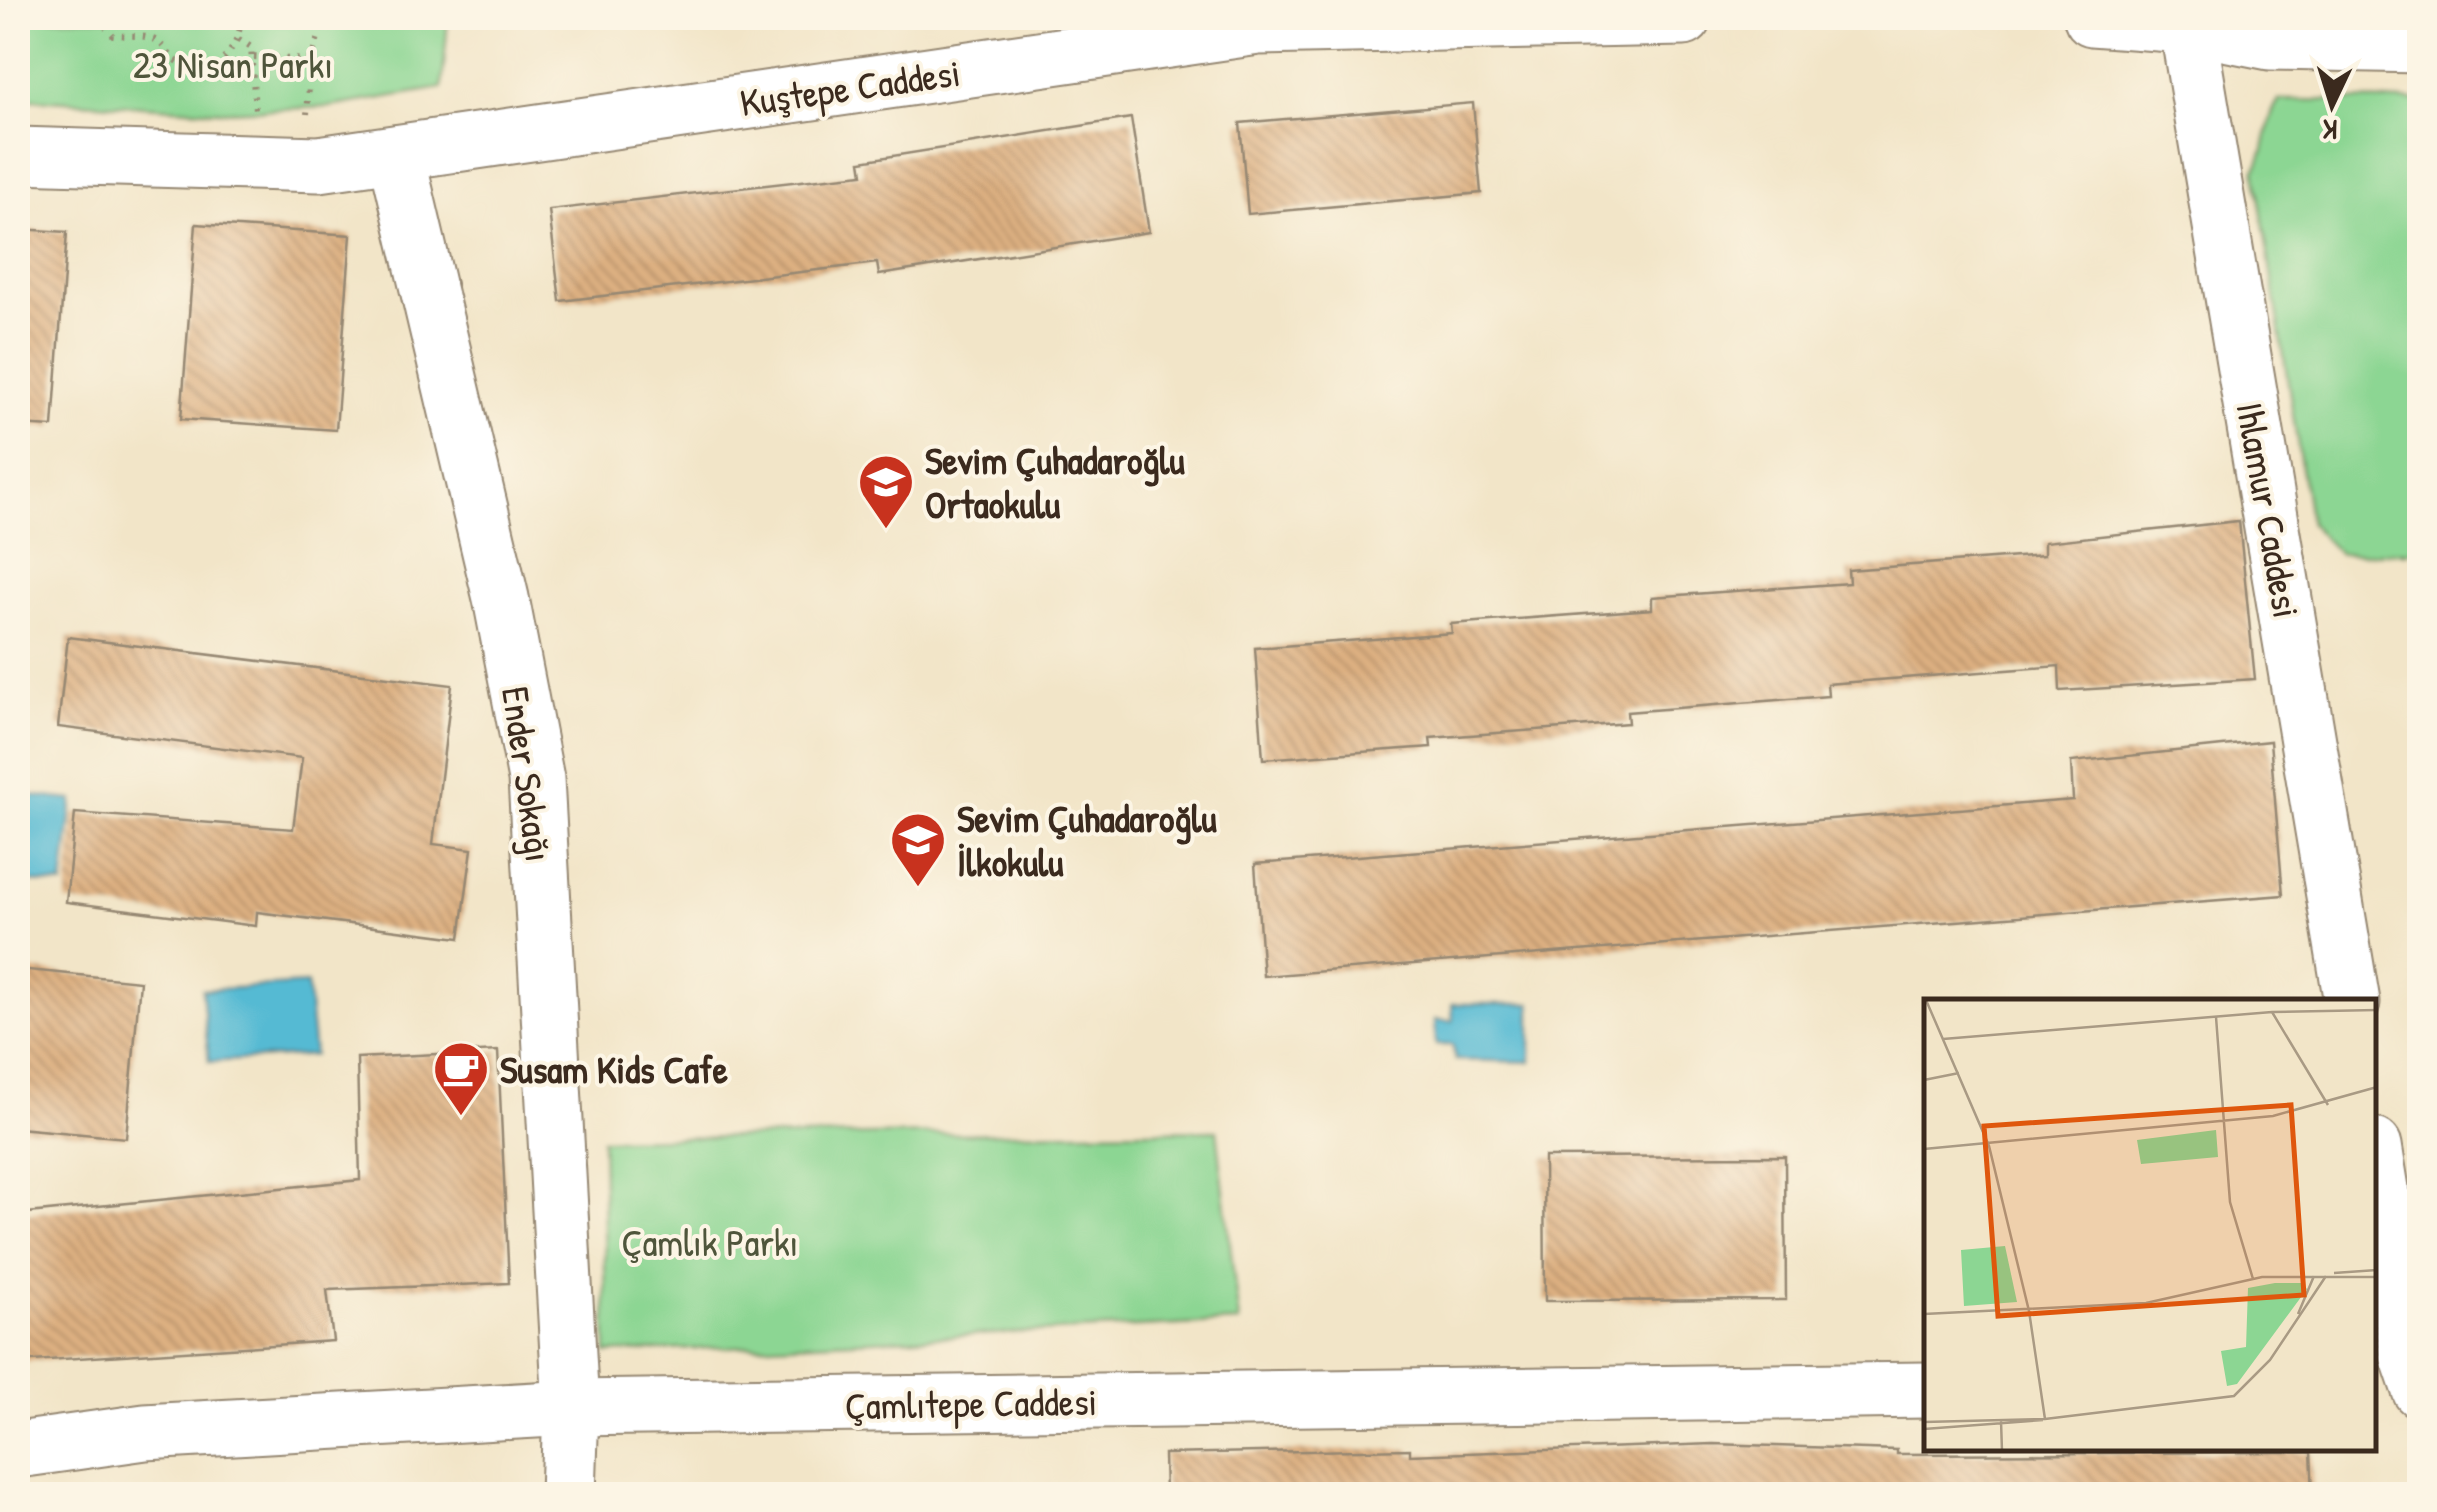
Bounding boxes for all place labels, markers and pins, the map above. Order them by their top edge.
place label: Sevim Çuhadaroğlu Ortaokulu [925,434,1185,530]
school or university icon: Sevim Çuhadaroğlu Ortaokulu [856,452,916,531]
place label: Sevim Çuhadaroğlu İlkokulu [957,792,1217,888]
school or university icon: Sevim Çuhadaroğlu İlkokulu [888,810,948,889]
cafe icon: Susam Kids Cafe [431,1039,491,1118]
place label: Susam Kids Cafe [500,1043,728,1095]

